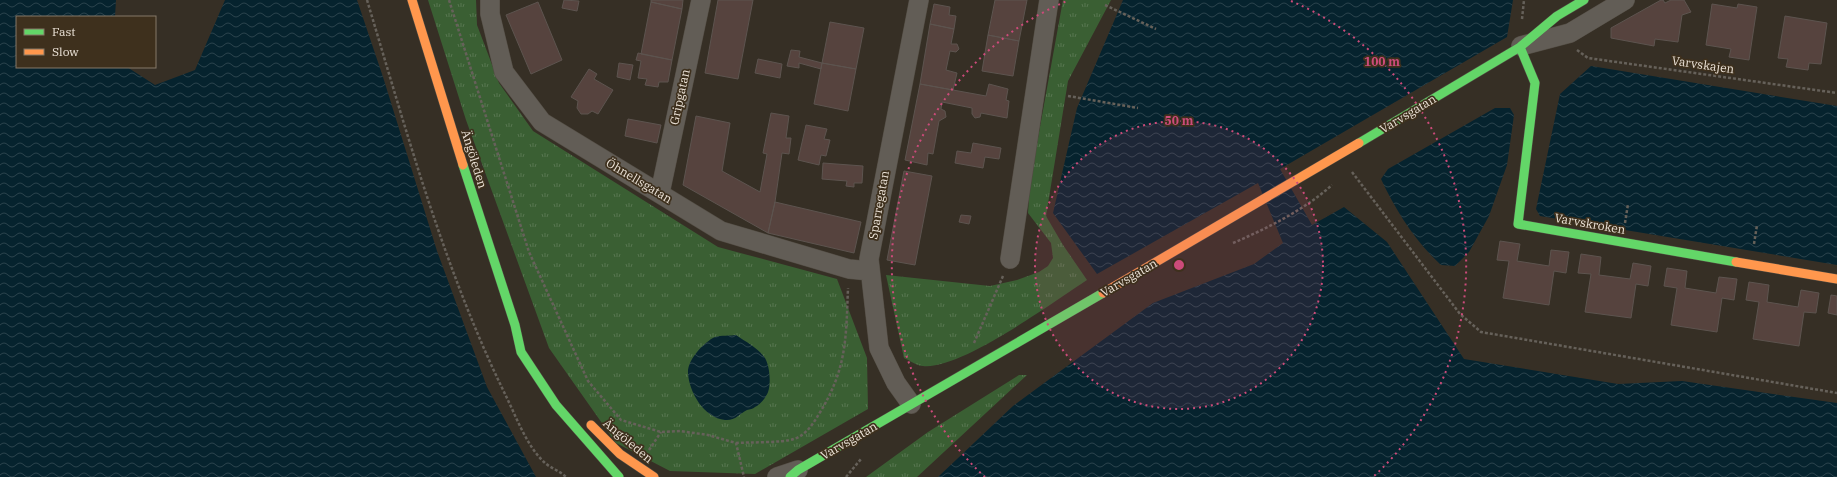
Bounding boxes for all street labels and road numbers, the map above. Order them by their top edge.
street label: Varvskajen [1671,53,1736,76]
street label: Gripgatan [666,67,693,126]
street label: Varvsgatan [1377,91,1439,136]
street label: Ängöleden [458,128,491,190]
street label: Öhnellsgatan [603,155,675,206]
street label: Sparregatan [865,169,892,240]
street label: Varvskroken [1553,210,1627,237]
street label: Varvsgatan [1098,255,1160,300]
street label: Ängöleden [600,415,657,466]
street label: Varvsgatan [818,418,880,463]

